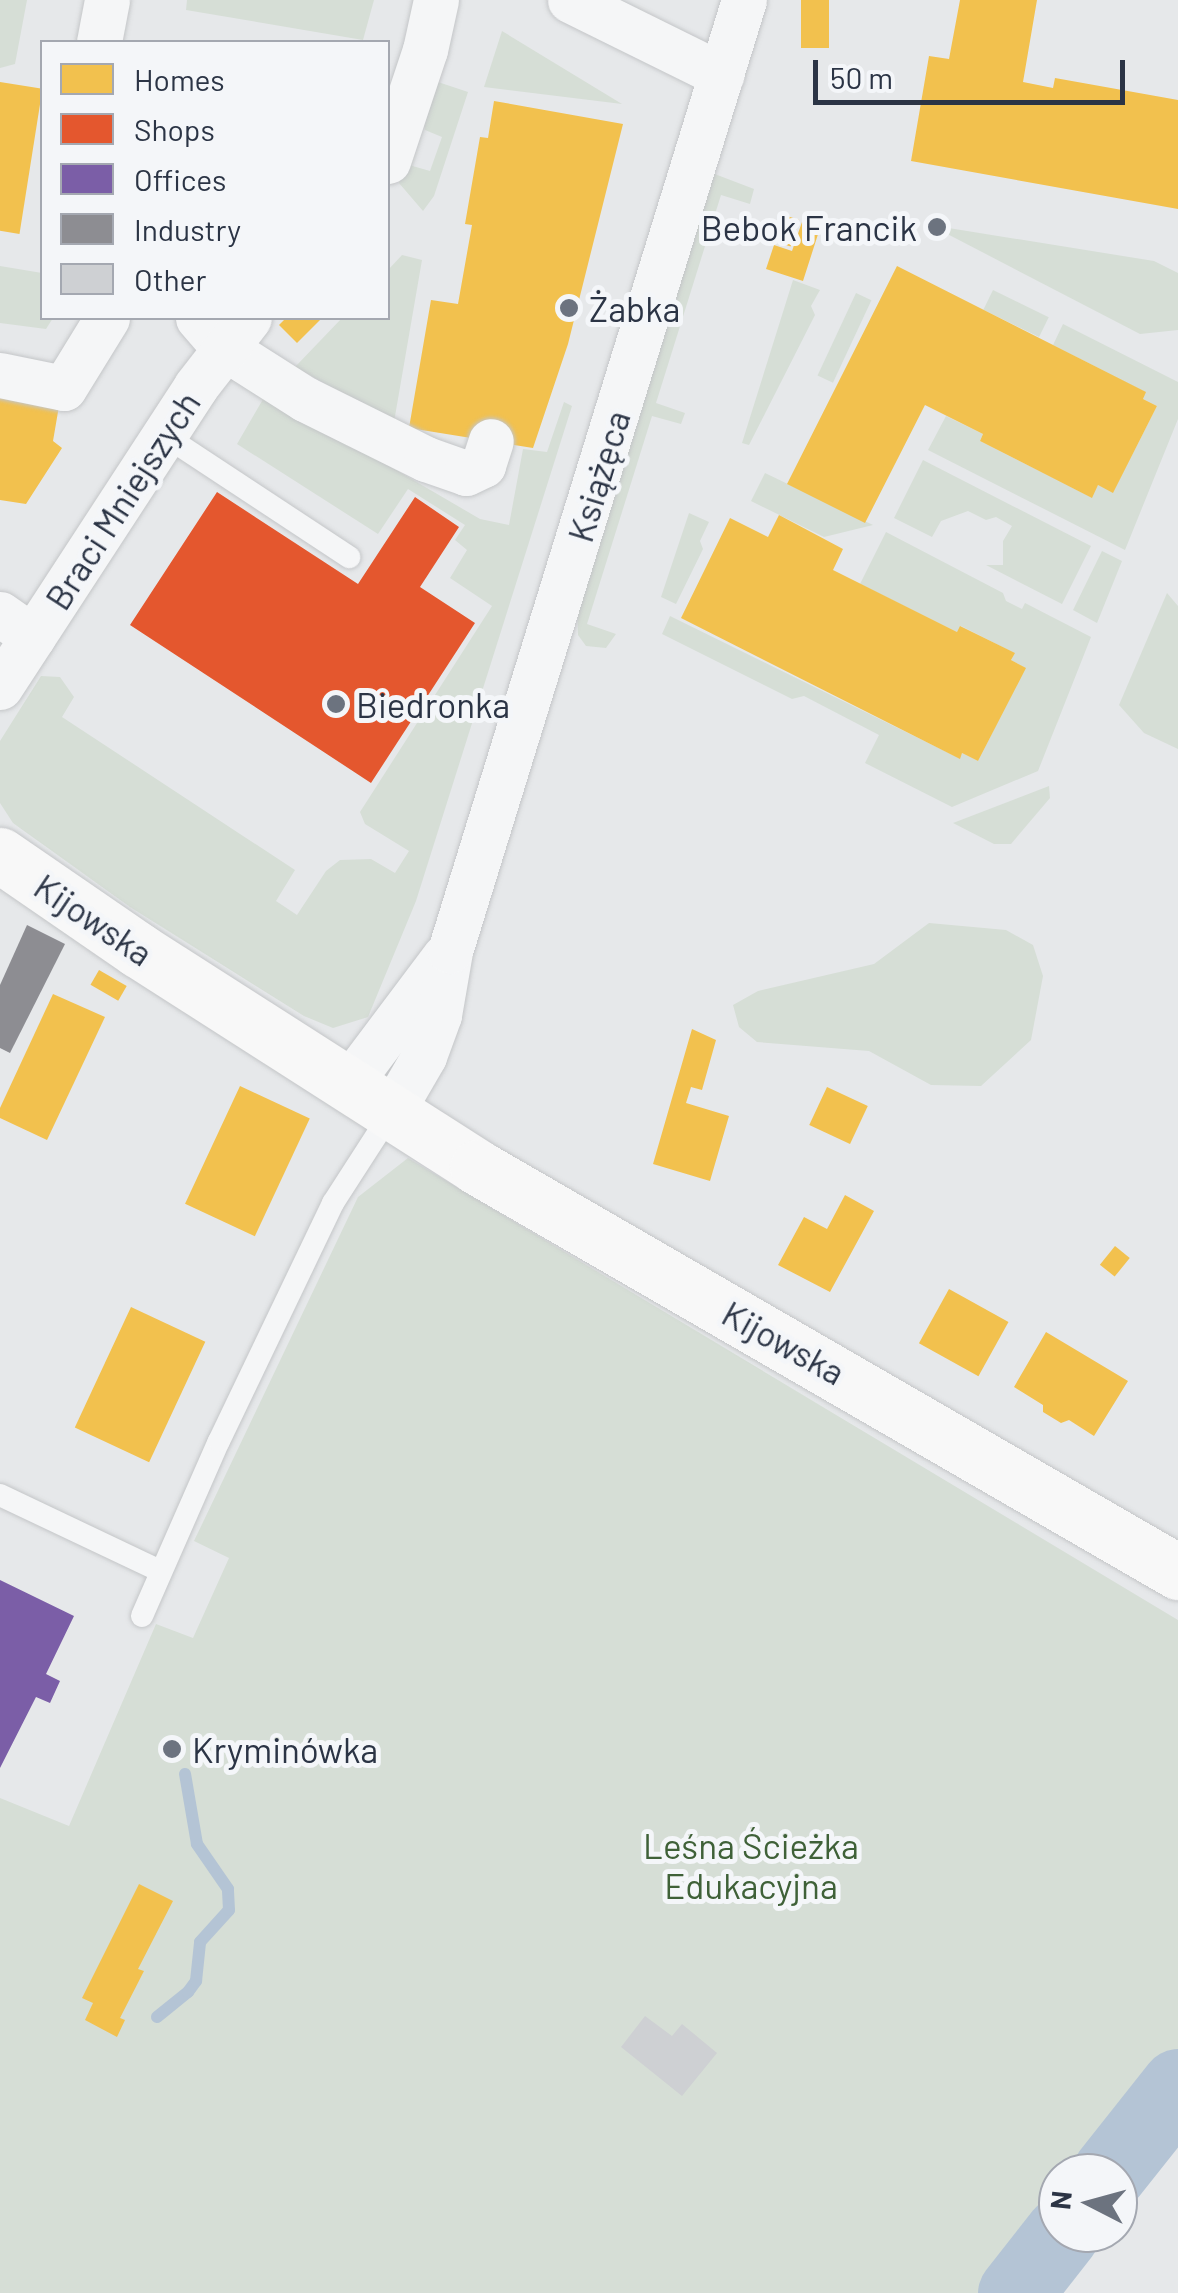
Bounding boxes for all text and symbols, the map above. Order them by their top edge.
legend [40,40,390,320]
scale bar [818,40,1130,102]
text: 50 m [830,59,893,95]
text: Homes [134,61,225,97]
text: Shops [134,111,215,147]
text: Offices [134,161,227,197]
place label: Bebok Francik [701,206,917,248]
text: Industry [134,211,241,247]
marker: Bebok Francik [926,216,948,238]
text: Other [134,261,206,297]
place label: Żabka [589,287,680,329]
marker: Żabka [558,297,580,319]
street label: Braci Mniejszych [36,383,208,617]
street label: Książęca [558,405,638,547]
place label: Biedronka [356,683,510,725]
marker: Biedronka [325,693,347,715]
street label: Kijowska [27,864,161,974]
street label: Kijowska [716,1291,852,1393]
place label: Kryminówka [192,1728,378,1770]
marker: Kryminówka [161,1738,183,1760]
park label: Leśna Ścieżka Edukacyjna [643,1824,859,1906]
north arrow [1038,2153,1138,2253]
text: N [1042,2189,1078,2211]

